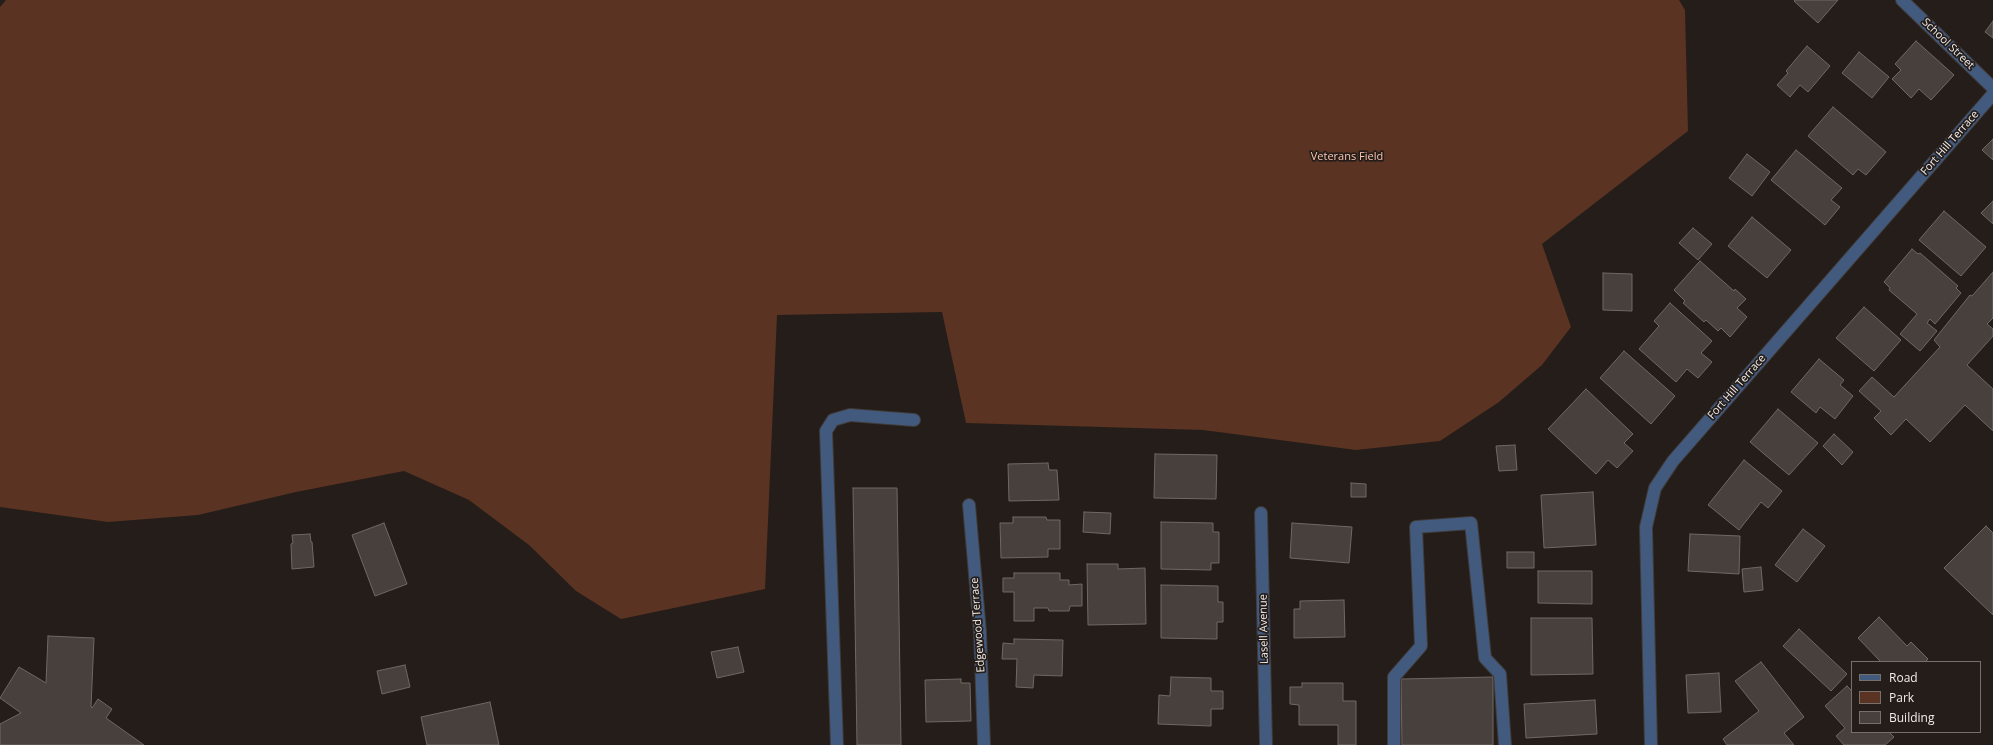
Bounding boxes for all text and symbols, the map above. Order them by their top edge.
street label: School Street [1919,16,1977,72]
street label: Fort Hill Terrace [1918,108,1982,178]
park label: Veterans Field [1311,150,1383,164]
street label: Fort Hill Terrace [1705,352,1769,422]
street label: Edgewood Terrace [968,577,988,673]
street label: Lasell Avenue [1257,594,1271,664]
legend [1851,661,1981,733]
text: Road [1889,669,1918,686]
text: Park [1889,689,1914,706]
text: Building [1889,709,1934,726]

